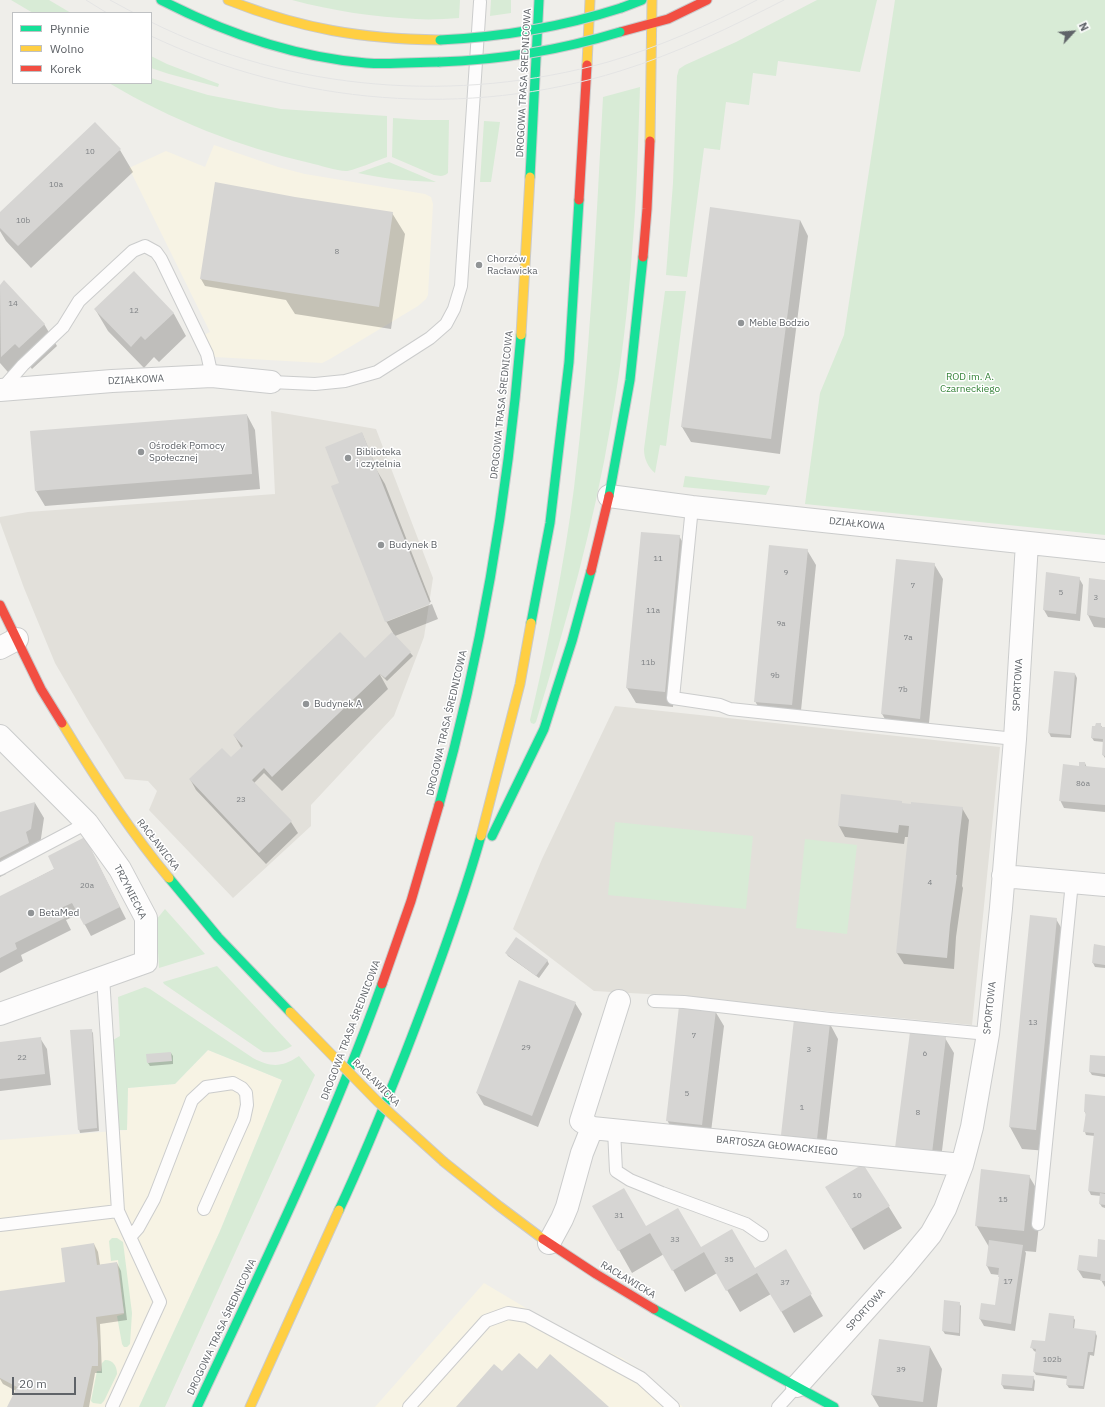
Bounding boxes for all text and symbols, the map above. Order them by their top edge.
street label: DROGOWA TRASA ŚREDNICOWA [514,8,534,158]
legend [12,12,152,84]
north arrow [1053,12,1093,52]
text: N [1076,20,1092,33]
text: Płynnie [50,21,90,36]
text: Wolno [50,41,84,56]
text: Korek [50,61,81,76]
house number: 10 [85,147,95,157]
house number: 10a [49,180,63,190]
house number: 10b [16,216,30,226]
house number: 8 [335,247,339,257]
place label: Chorzów Racławicka [487,253,538,276]
marker: Chorzów Racławicka [474,260,484,270]
house number: 14 [8,299,18,309]
house number: 12 [129,306,139,316]
place label: Meble Bodzio [749,317,810,329]
marker: Meble Bodzio [736,318,746,328]
street label: DROGOWA TRASA ŚREDNICOWA [488,330,516,480]
park label: ROD im. A. Czarneckiego [940,371,1000,394]
street label: DZIAŁKOWA [108,373,164,387]
place label: Ośrodek Pomocy Społecznej [149,440,225,464]
place label: Biblioteka i czytelnia [356,446,401,470]
marker: Ośrodek Pomocy Społecznej [136,447,146,457]
marker: Biblioteka i czytelnia [343,453,353,463]
street label: DZIAŁKOWA [828,515,886,533]
place label: Budynek B [389,539,437,551]
marker: Budynek B [376,540,386,550]
house number: 11 [653,554,663,564]
house number: 9 [784,568,788,578]
house number: 7 [911,581,915,591]
house number: 5 [1059,588,1063,598]
house number: 3 [1094,593,1098,603]
house number: 11a [646,606,660,616]
house number: 9a [776,619,786,629]
house number: 7a [903,633,913,643]
street label: DROGOWA TRASA ŚREDNICOWA [424,649,470,797]
house number: 11b [641,658,655,668]
street label: SPORTOWA [1011,658,1025,712]
house number: 9b [770,671,780,681]
house number: 7b [898,685,908,695]
place label: Budynek A [314,698,362,710]
marker: Budynek A [301,699,311,709]
house number: 86a [1076,779,1090,789]
house number: 23 [236,795,246,805]
street label: RACŁAWICKA [134,817,182,873]
street label: TRZYNIECKA [111,863,149,921]
house number: 4 [928,878,932,888]
house number: 20a [80,881,94,891]
place label: BetaMed [39,907,79,919]
marker: BetaMed [26,908,36,918]
street label: DROGOWA TRASA ŚREDNICOWA [319,958,383,1102]
street label: SPORTOWA [981,981,999,1035]
house number: 13 [1028,1018,1038,1028]
house number: 7 [692,1031,696,1041]
house number: 29 [521,1043,531,1053]
house number: 3 [807,1045,811,1055]
house number: 6 [923,1049,927,1059]
house number: 22 [17,1053,27,1063]
street label: RACŁAWICKA [350,1057,402,1109]
house number: 5 [685,1089,689,1099]
house number: 1 [800,1103,804,1113]
house number: 8 [916,1108,920,1118]
street label: BARTOSZA GŁOWACKIEGO [716,1134,838,1158]
house number: 10 [852,1191,862,1201]
house number: 15 [998,1195,1008,1205]
house number: 31 [614,1211,624,1221]
house number: 33 [670,1235,680,1245]
house number: 35 [724,1255,734,1265]
street label: DROGOWA TRASA ŚREDNICOWA [185,1257,259,1397]
street label: RACŁAWICKA [598,1259,658,1301]
house number: 17 [1003,1277,1013,1287]
house number: 37 [780,1278,790,1288]
street label: SPORTOWA [844,1286,888,1334]
house number: 102b [1042,1355,1062,1365]
house number: 39 [896,1365,906,1375]
scale bar [14,1369,78,1395]
text: 20 m [19,1376,47,1391]

